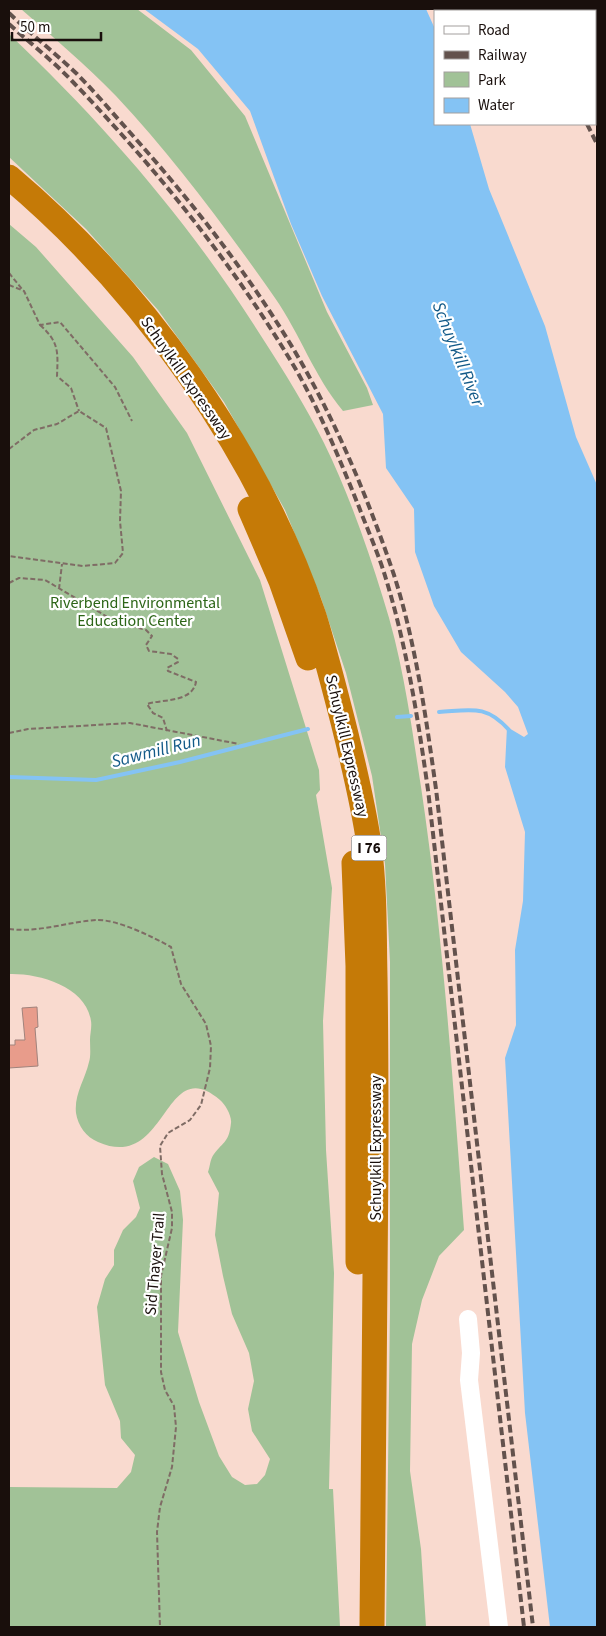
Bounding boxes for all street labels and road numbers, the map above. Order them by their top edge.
street label: Schuylkill Expressway [135,312,237,444]
street label: Schuylkill Expressway [320,673,374,820]
road number: I 76 [352,836,386,860]
street label: Schuylkill Expressway [365,1075,387,1221]
street label: Sid Thayer Trail [140,1212,170,1316]

